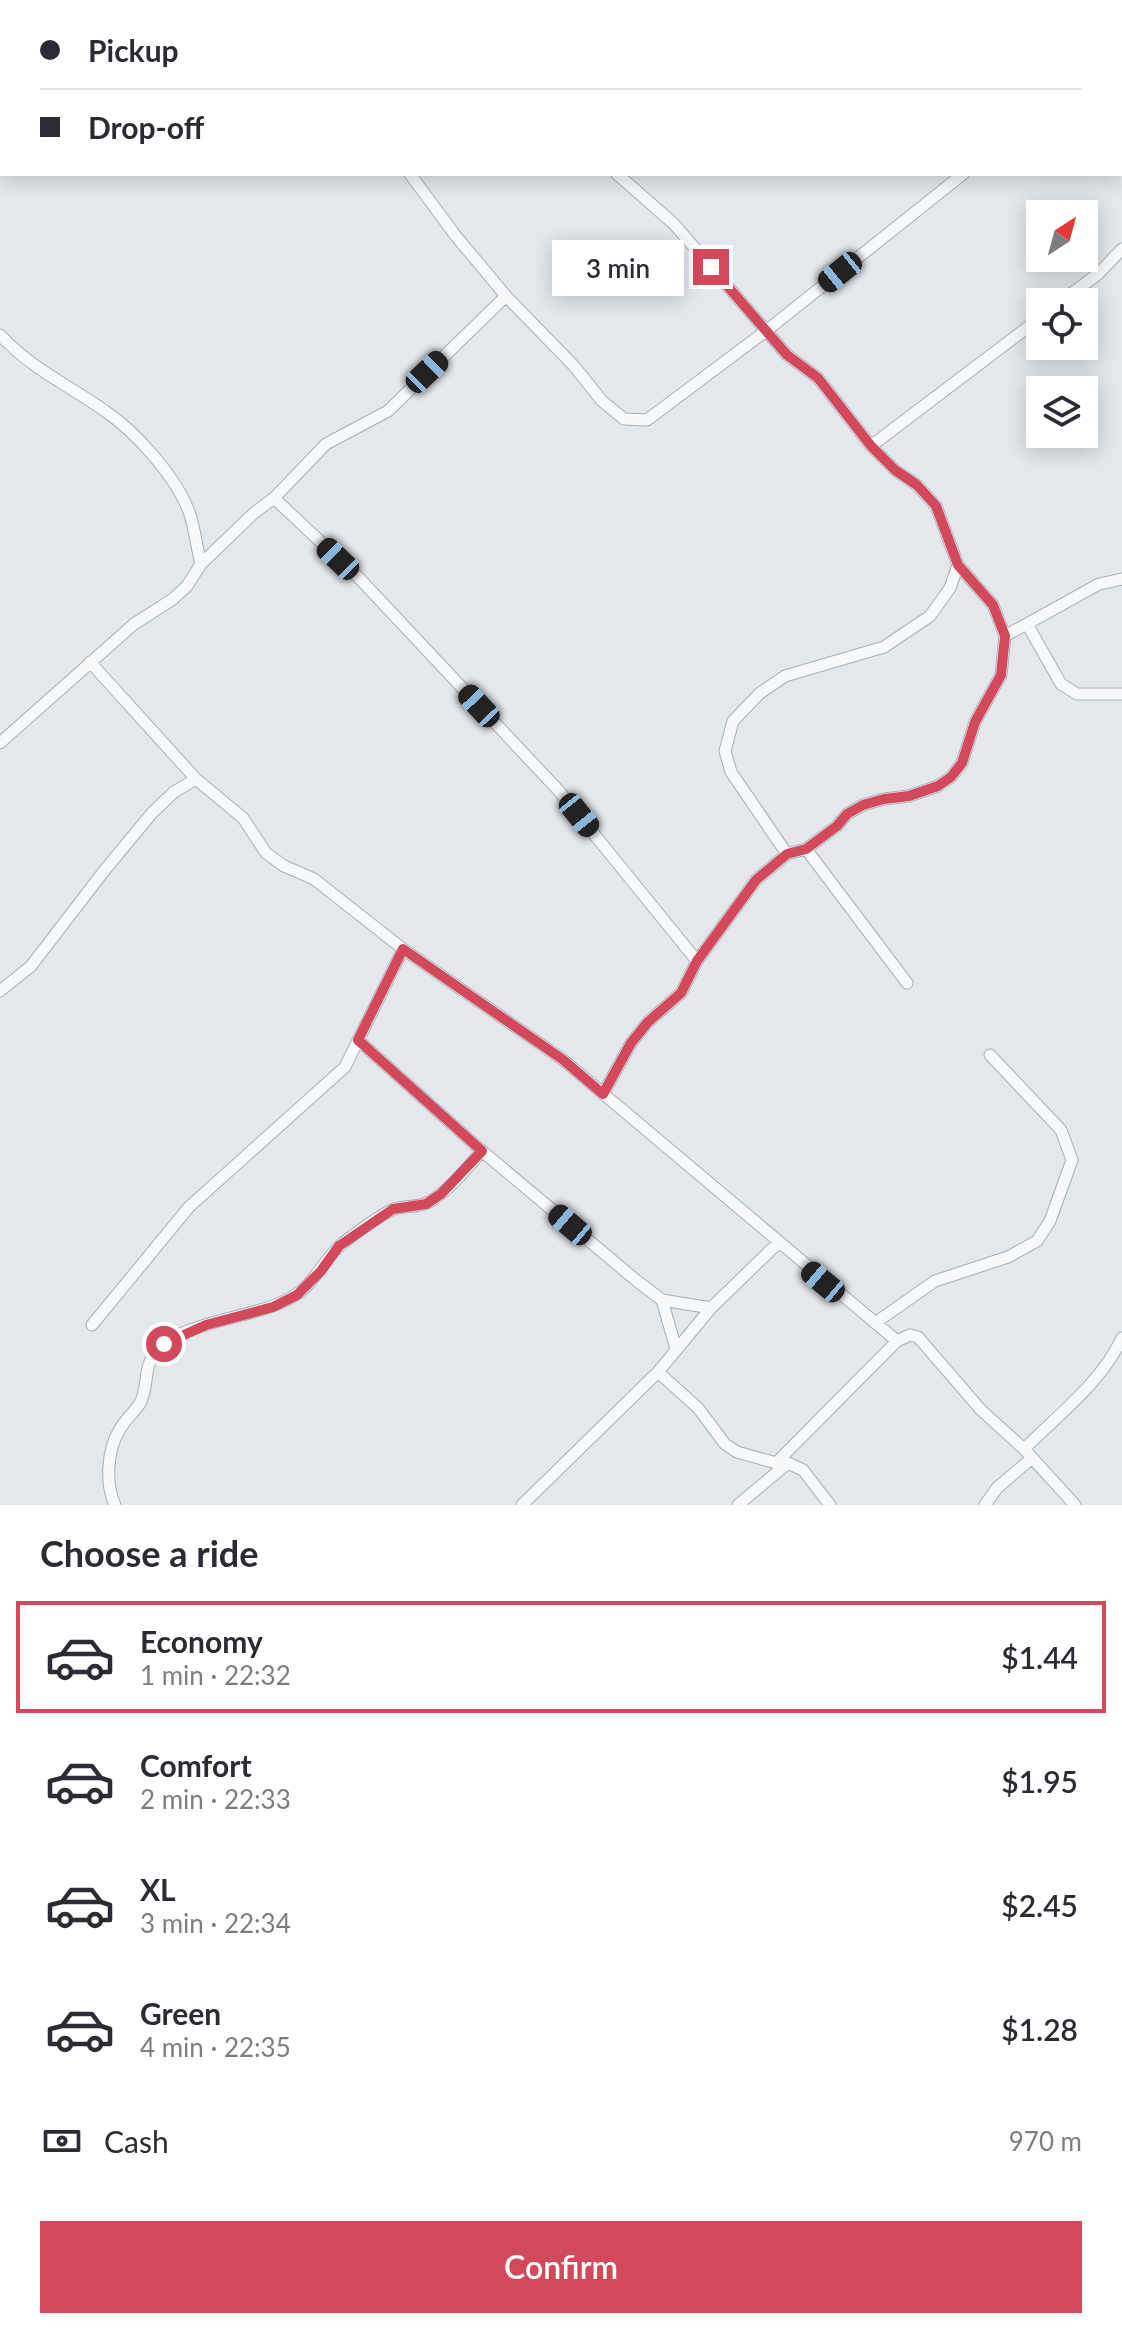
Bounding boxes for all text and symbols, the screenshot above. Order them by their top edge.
text: Pickup [88,32,179,68]
text: Drop-off [88,109,204,145]
north arrow [1026,200,1098,272]
map controls [1026,200,1098,448]
callout: 3 min [551,239,683,295]
car [814,248,866,296]
route end [693,249,729,285]
text: 3 min [586,252,650,284]
button: locate [1026,288,1098,360]
car [401,347,453,397]
button: layers [1026,376,1098,448]
car [312,534,364,584]
car [454,680,504,732]
car [555,789,603,841]
car [544,1200,596,1250]
car [797,1257,849,1307]
route start [146,1326,182,1362]
text: Choose a ride [40,1531,259,1575]
icon: car [44,1621,116,1693]
text: Economy [140,1623,263,1659]
text: $1.44 [1001,1639,1078,1675]
text: 1 min · 22:32 [140,1659,291,1691]
icon: car [44,1745,116,1817]
text: Comfort [140,1747,252,1783]
text: $1.95 [1001,1763,1078,1799]
text: 2 min · 22:33 [140,1783,291,1815]
icon: car [44,1869,116,1941]
text: XL [140,1871,176,1907]
text: $2.45 [1001,1887,1078,1923]
text: 3 min · 22:34 [140,1907,291,1939]
icon: car [44,1993,116,2065]
text: Green [140,1995,221,2031]
text: $1.28 [1001,2011,1078,2047]
text: 4 min · 22:35 [140,2031,291,2063]
icon: cash [40,2119,84,2163]
text: Cash [104,2123,169,2159]
text: 970 m [1009,2125,1082,2157]
button: Confirm [40,2221,1082,2313]

